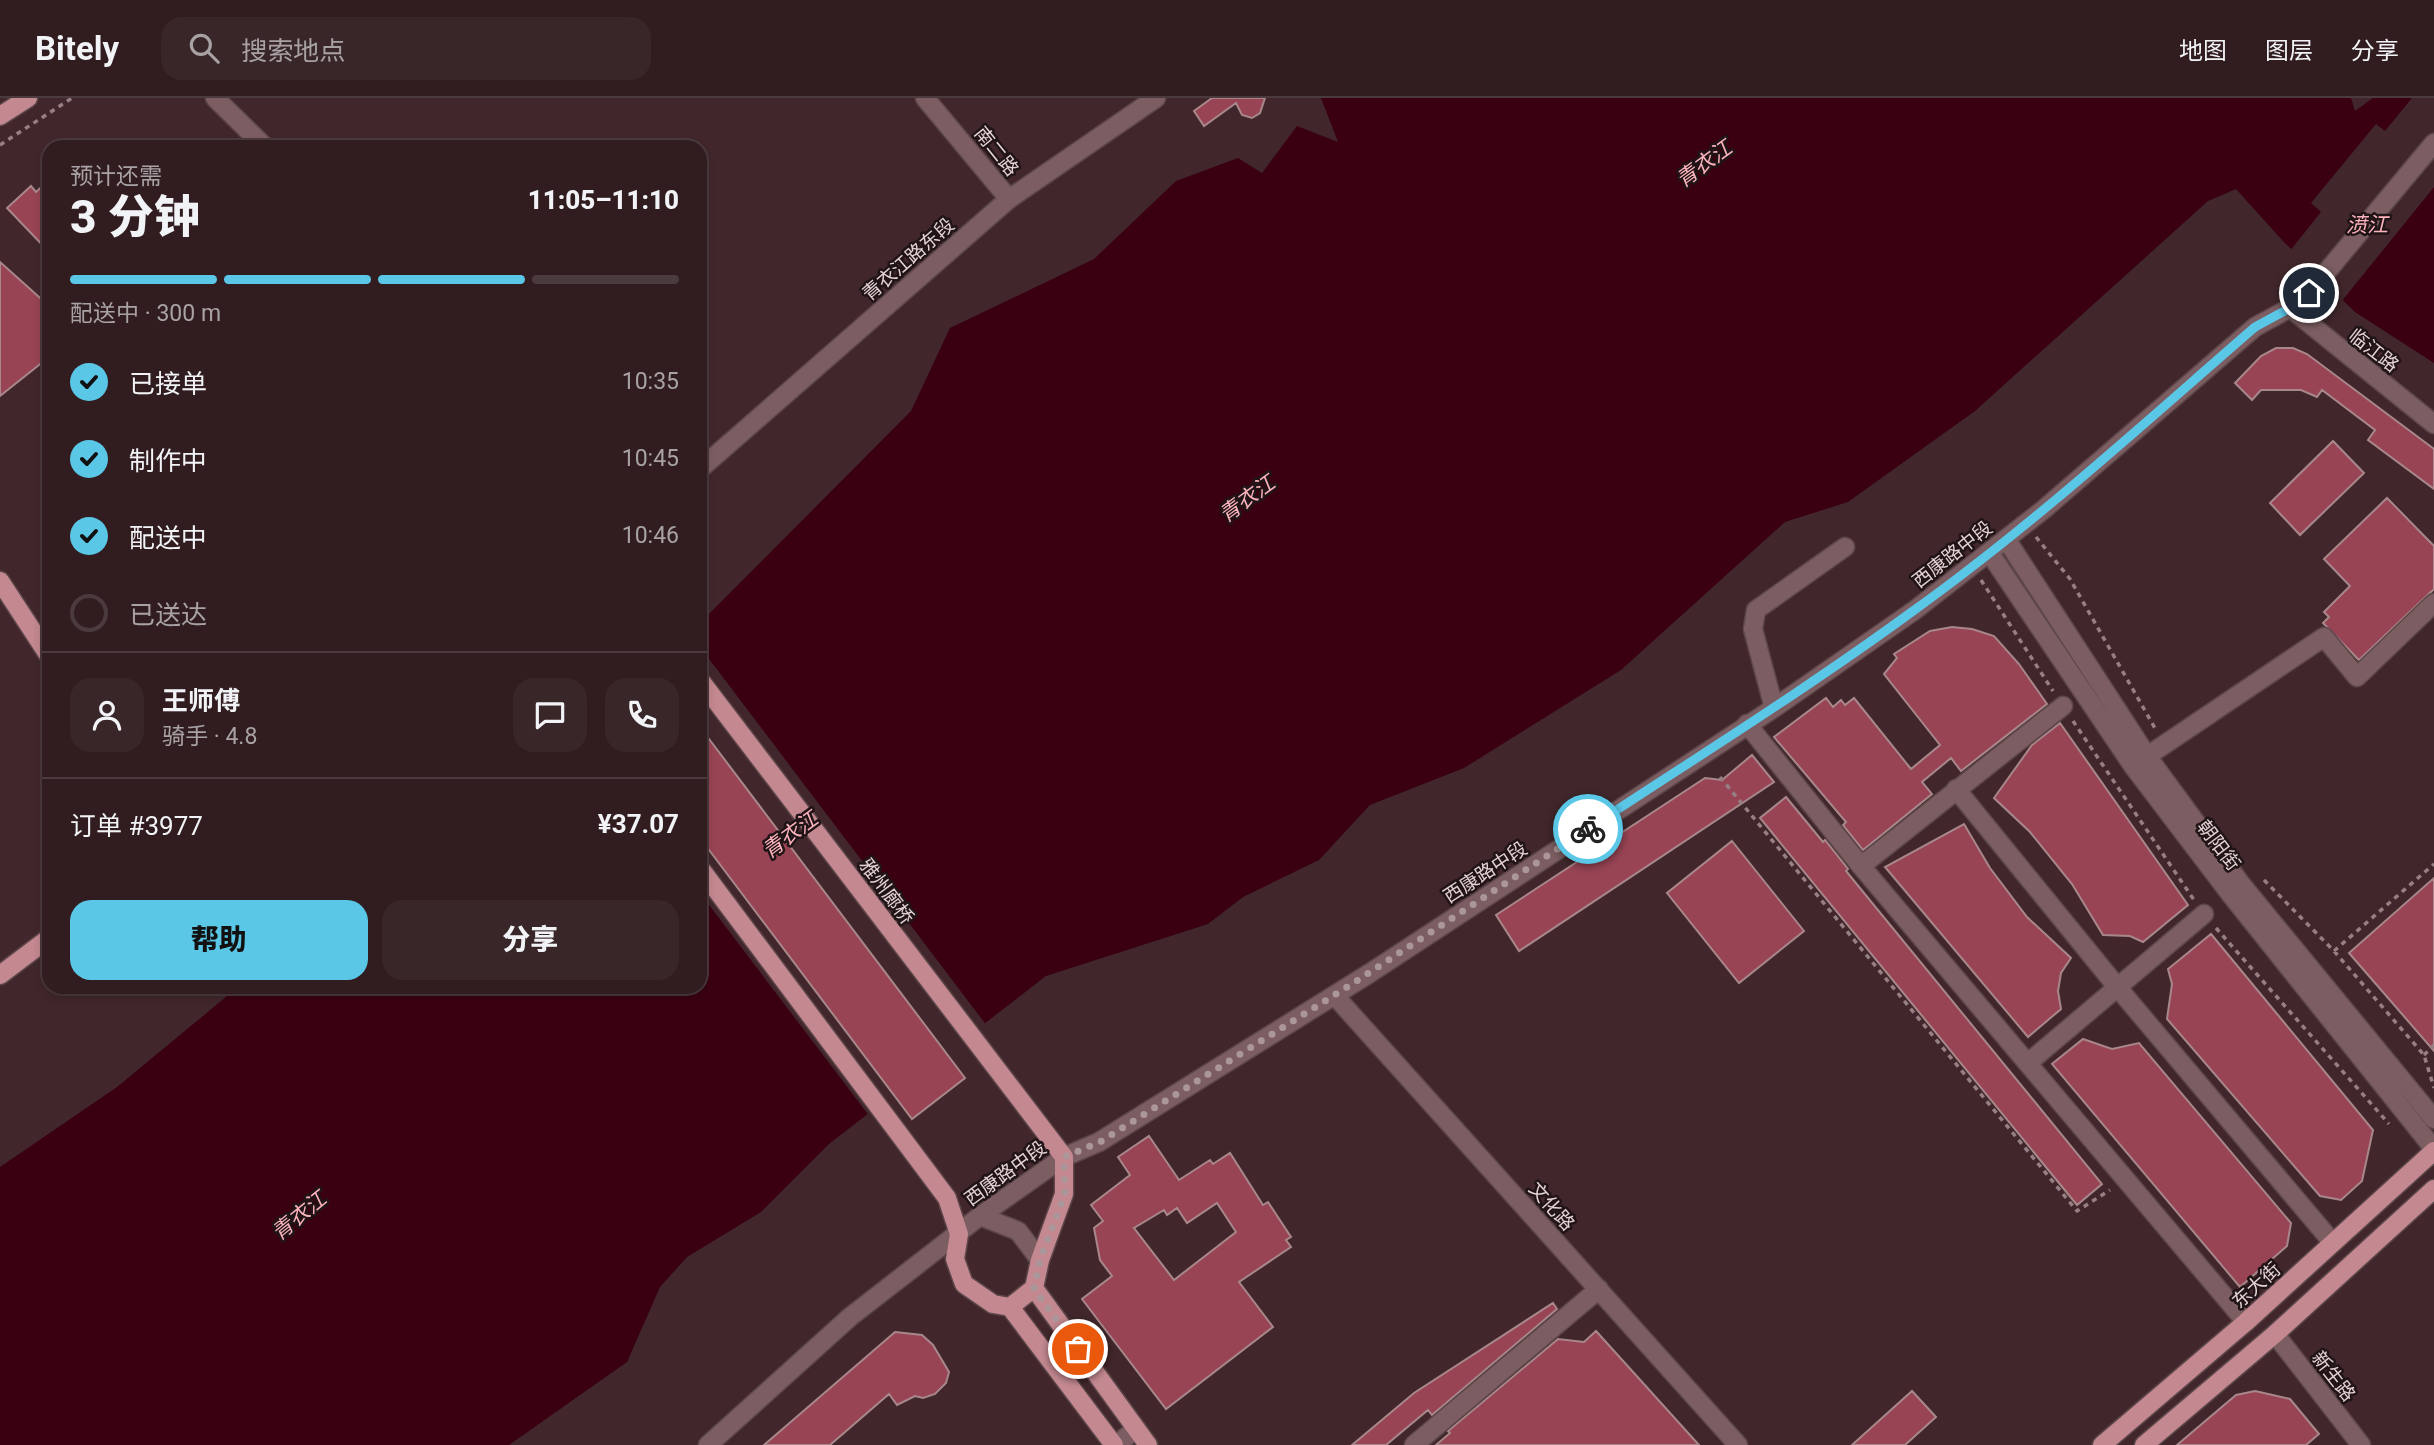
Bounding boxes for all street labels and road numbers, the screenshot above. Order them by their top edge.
street label: 南二路 [970,122,1023,181]
street label: 青衣江路东段 [858,213,959,305]
street label: 临江路 [2344,324,2403,377]
street label: 西康路中段 [1908,516,1997,593]
street label: 朝阳街 [2192,816,2245,875]
street label: 西康路中段 [1439,837,1531,908]
street label: 雅州廊桥 [855,854,919,929]
street label: 西康路中段 [960,1136,1050,1211]
street label: 文化路 [1524,1177,1579,1235]
street label: 东大街 [2227,1258,2285,1313]
street label: 新生路 [2307,1347,2360,1406]

